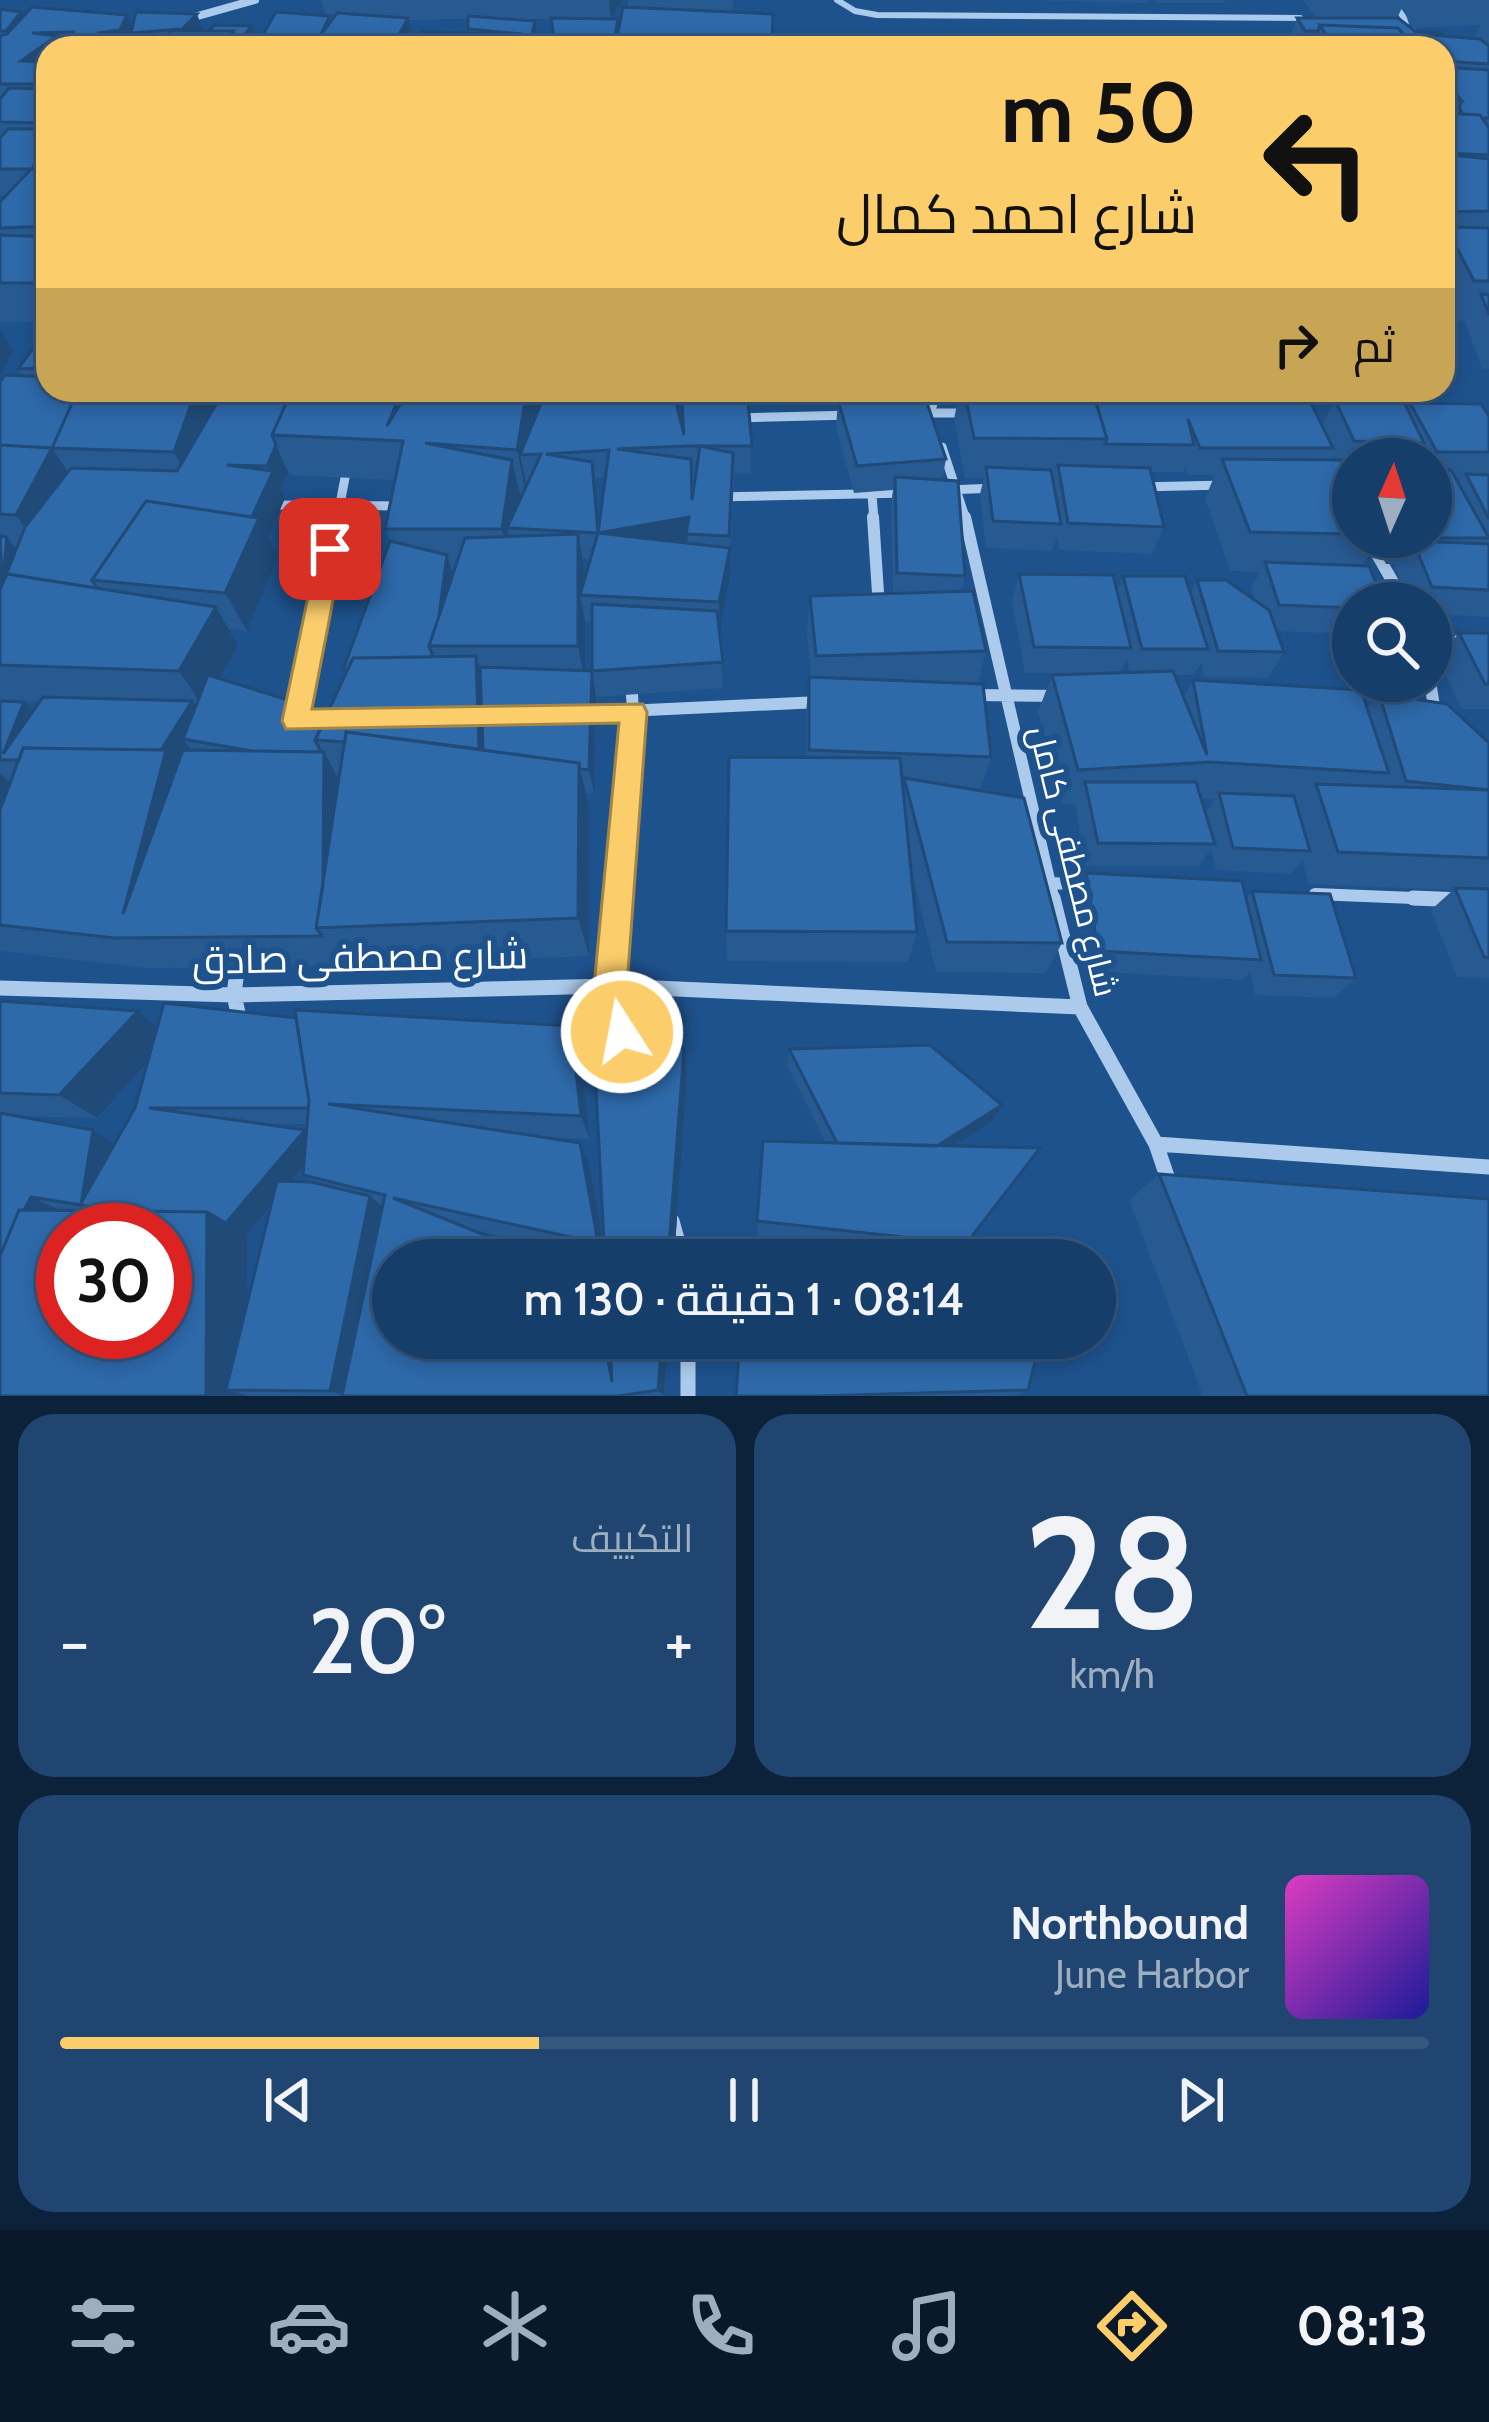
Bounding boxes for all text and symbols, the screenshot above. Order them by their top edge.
text: 50 m [1001,61,1197,163]
icon: left [1239,84,1395,240]
text: شارع احمد كمال [836,181,1197,247]
icon: right [1263,312,1329,378]
text: ثم [1353,319,1395,373]
north arrow [1332,438,1452,558]
map controls [1332,438,1452,702]
pin [279,498,381,600]
icon: arrive [297,516,363,582]
button: search [1332,582,1452,702]
street label: شارع مصطفى كامل [1018,721,1127,1001]
street label: شارع مصطفى صادق [192,930,528,987]
position arrow [559,969,685,1095]
speed limit sign: 30 [36,1203,192,1359]
text: 08:14 · 1 دقيقة · 130 m [524,1272,964,1326]
text: 28 [1024,1477,1201,1667]
text: التكييف [571,1514,694,1562]
text: 20° [308,1586,445,1696]
text: − [60,1601,89,1682]
text: + [664,1601,693,1682]
text: km/h [1070,1650,1155,1698]
text: Northbound [1010,1896,1249,1950]
text: June Harbor [1055,1950,1249,1998]
icon: previous [255,2067,321,2133]
icon: pause [711,2067,777,2133]
icon: next [1168,2067,1234,2133]
icon: filters [61,2284,145,2368]
icon: car [267,2284,351,2368]
icon: climate [473,2284,557,2368]
icon: phone [679,2284,763,2368]
icon: music [885,2284,969,2368]
icon: directions [1090,2284,1174,2368]
text: 08:13 [1296,2293,1428,2359]

